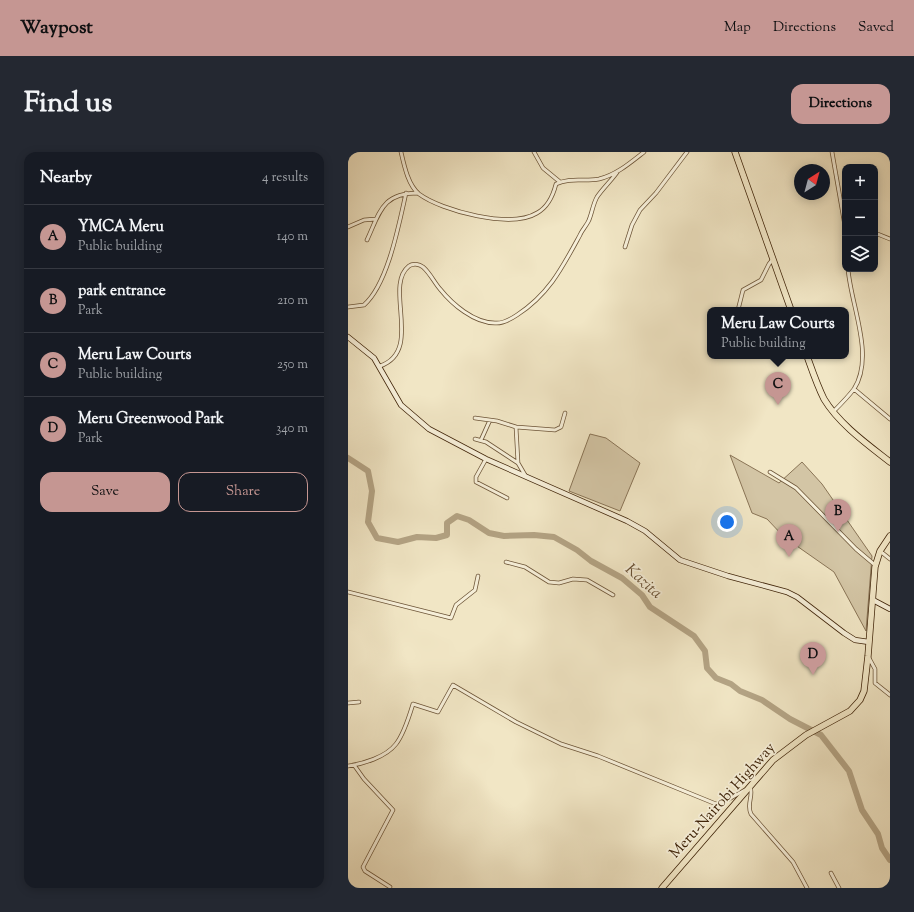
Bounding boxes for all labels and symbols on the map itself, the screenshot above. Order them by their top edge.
north arrow [794,164,830,200]
pin: C [765,372,791,405]
pin: B [825,499,851,532]
your location [717,512,737,532]
pin: A [776,524,802,557]
water label: Kazita [619,559,667,605]
pin: D [800,642,826,675]
street label: Meru-Nairobi Highway [665,738,781,864]

